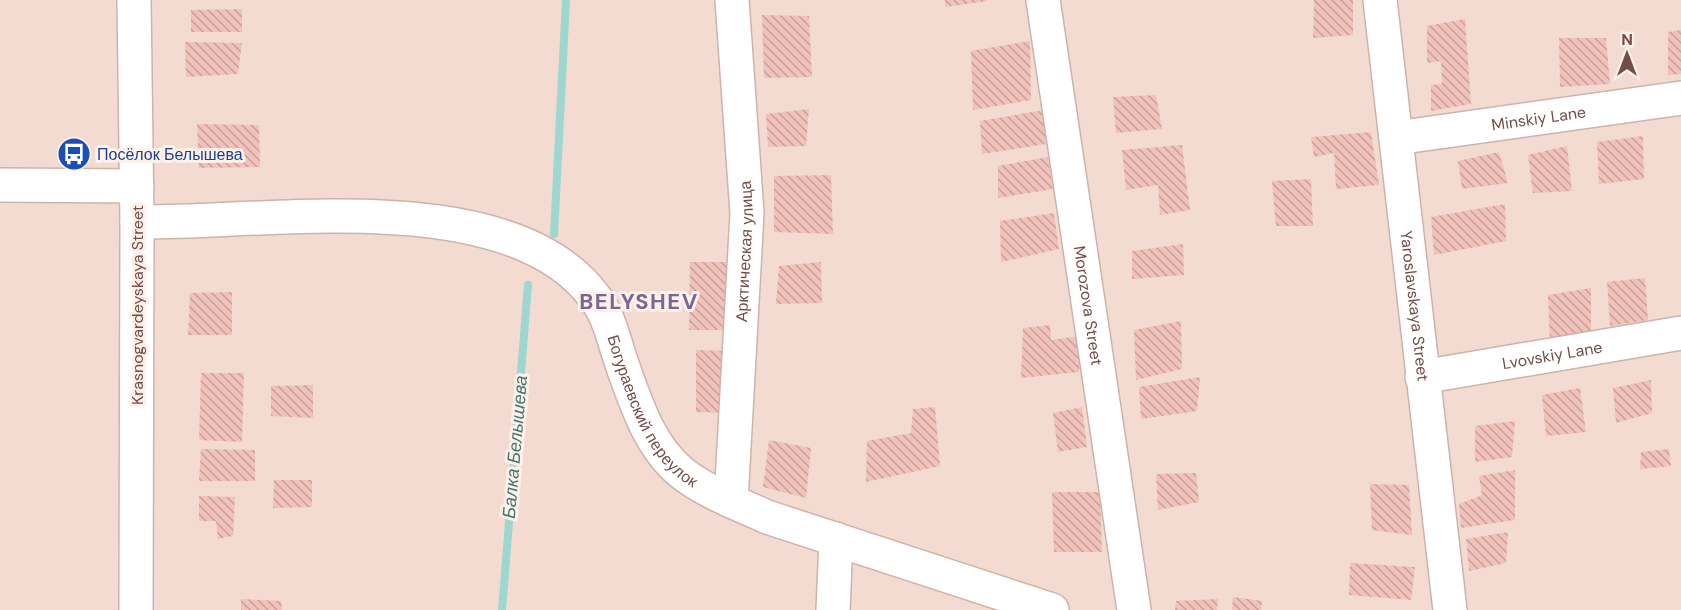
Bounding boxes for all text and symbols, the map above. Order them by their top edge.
north arrow [1597,24,1657,84]
text: N [1621,29,1633,50]
street label: Minskiy Lane [1490,101,1587,135]
bus stop icon: Посёлок Белышева [56,136,92,172]
place label: Посёлок Белышева [97,144,243,165]
street label: Арктическая улица [730,180,758,323]
street label: Krasnogvardeyskaya Street [127,205,148,405]
street label: Yaroslavskaya Street [1396,230,1434,382]
street label: Morozova Street [1069,244,1108,367]
district label: BELYSHEV [579,287,699,316]
street label: Богураевский переулок [603,332,703,492]
street label: Lvovskiy Lane [1501,336,1604,374]
water label: Балка Белышева [497,374,533,520]

